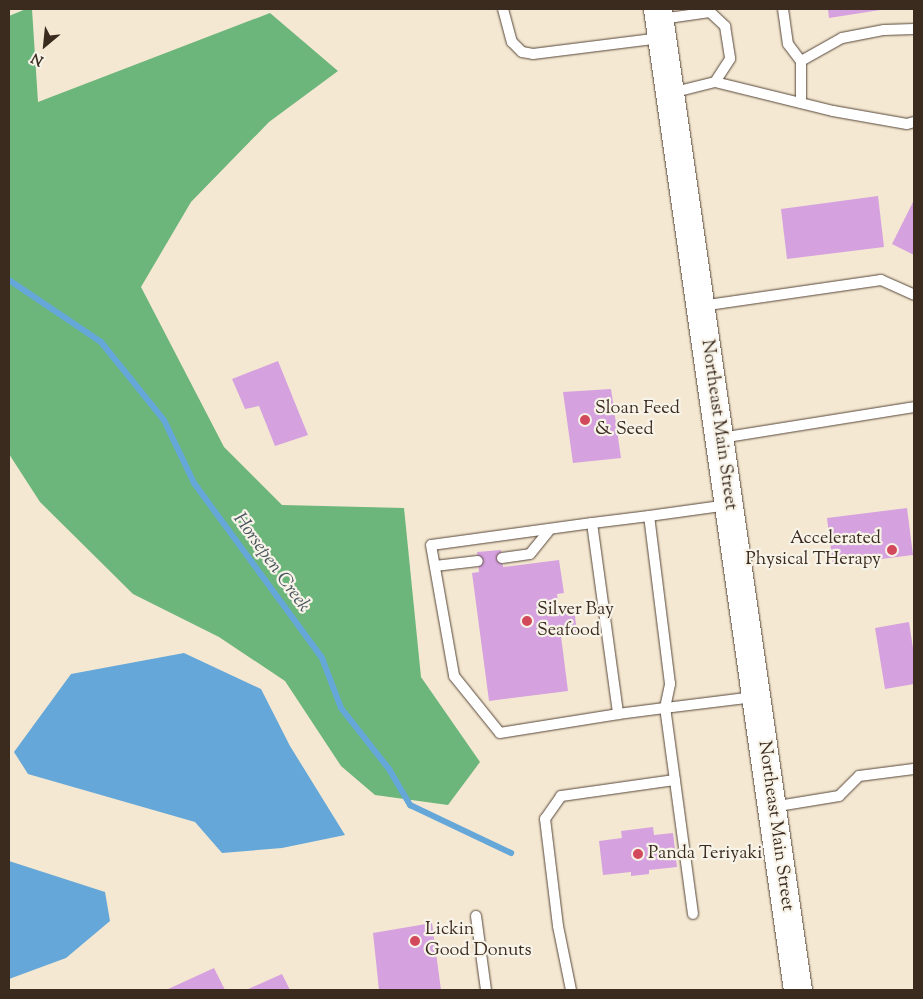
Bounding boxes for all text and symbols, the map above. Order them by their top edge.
north arrow [20,20,70,70]
text: N [28,47,48,70]
street label: Northeast Main Street [695,338,741,512]
place label: Sloan Feed & Seed [595,399,680,442]
marker: Sloan Feed & Seed [579,414,591,426]
water label: Horsepen Creek [227,509,315,617]
place label: Accelerated Physical THerapy [746,529,881,572]
marker: Accelerated Physical THerapy [885,543,899,557]
place label: Silver Bay Seafood [537,600,614,642]
marker: Silver Bay Seafood [521,615,533,627]
street label: Northeast Main Street [752,739,798,913]
place label: Panda Teriyaki [648,843,762,865]
marker: Panda Teriyaki [632,848,644,860]
place label: Lickin Good Donuts [425,920,532,962]
marker: Lickin Good Donuts [409,935,421,947]

